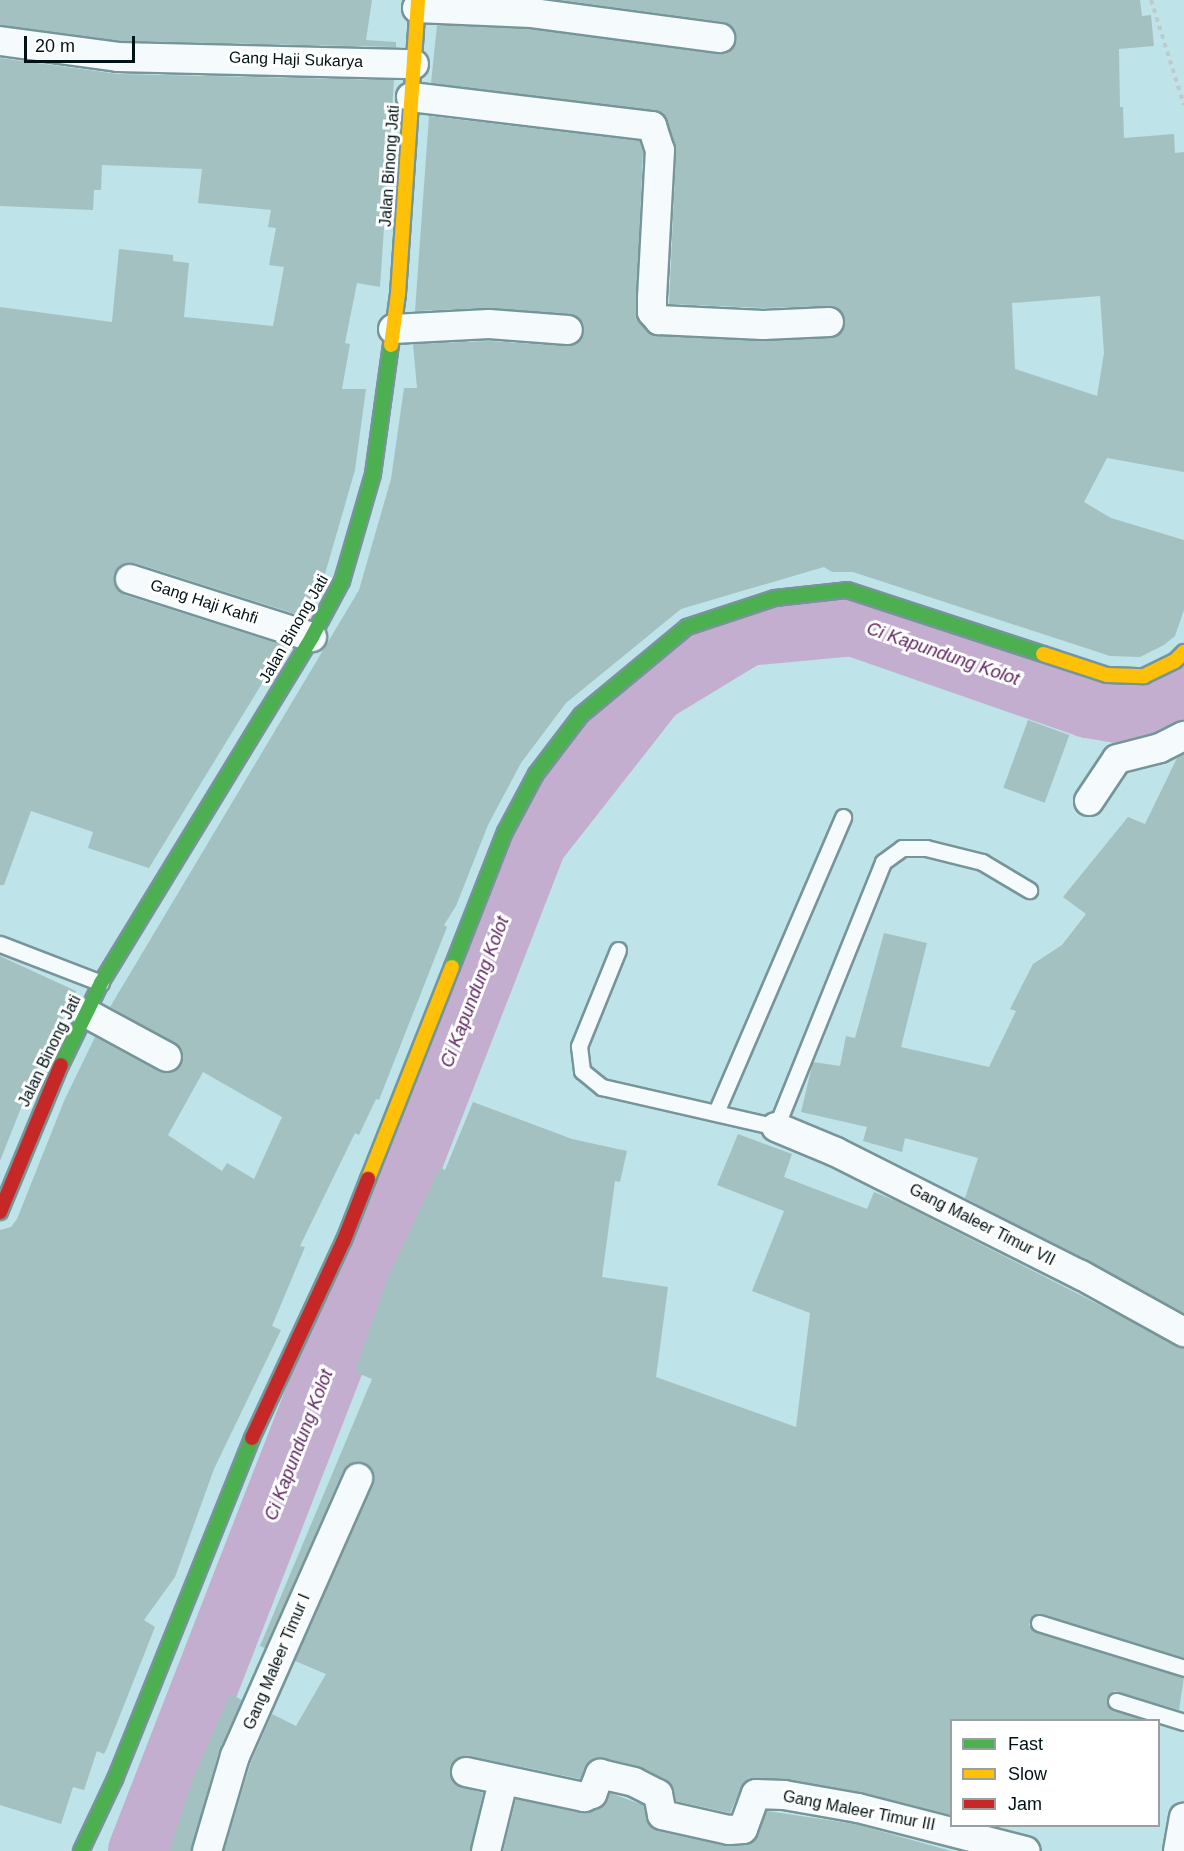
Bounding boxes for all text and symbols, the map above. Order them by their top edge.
scale bar [27,24,138,62]
text: 20 m [35,36,75,56]
street label: Gang Haji Sukarya [229,48,363,72]
street label: Jalan Binong Jati [376,105,404,227]
street label: Jalan Binong Jati [255,571,333,687]
street label: Gang Haji Kahfi [148,576,260,628]
water label: Ci Kapundung Kolot [864,618,1022,690]
water label: Ci Kapundung Kolot [436,913,514,1071]
street label: Jalan Binong Jati [15,992,85,1110]
street label: Gang Maleer Timur VII [906,1180,1058,1270]
water label: Ci Kapundung Kolot [260,1366,338,1524]
street label: Gang Maleer Timur I [240,1591,314,1733]
legend [950,1719,1160,1827]
text: Fast [1008,1734,1043,1754]
text: Slow [1008,1764,1047,1784]
street label: Gang Maleer Timur III [781,1787,937,1835]
text: Jam [1008,1794,1042,1814]

